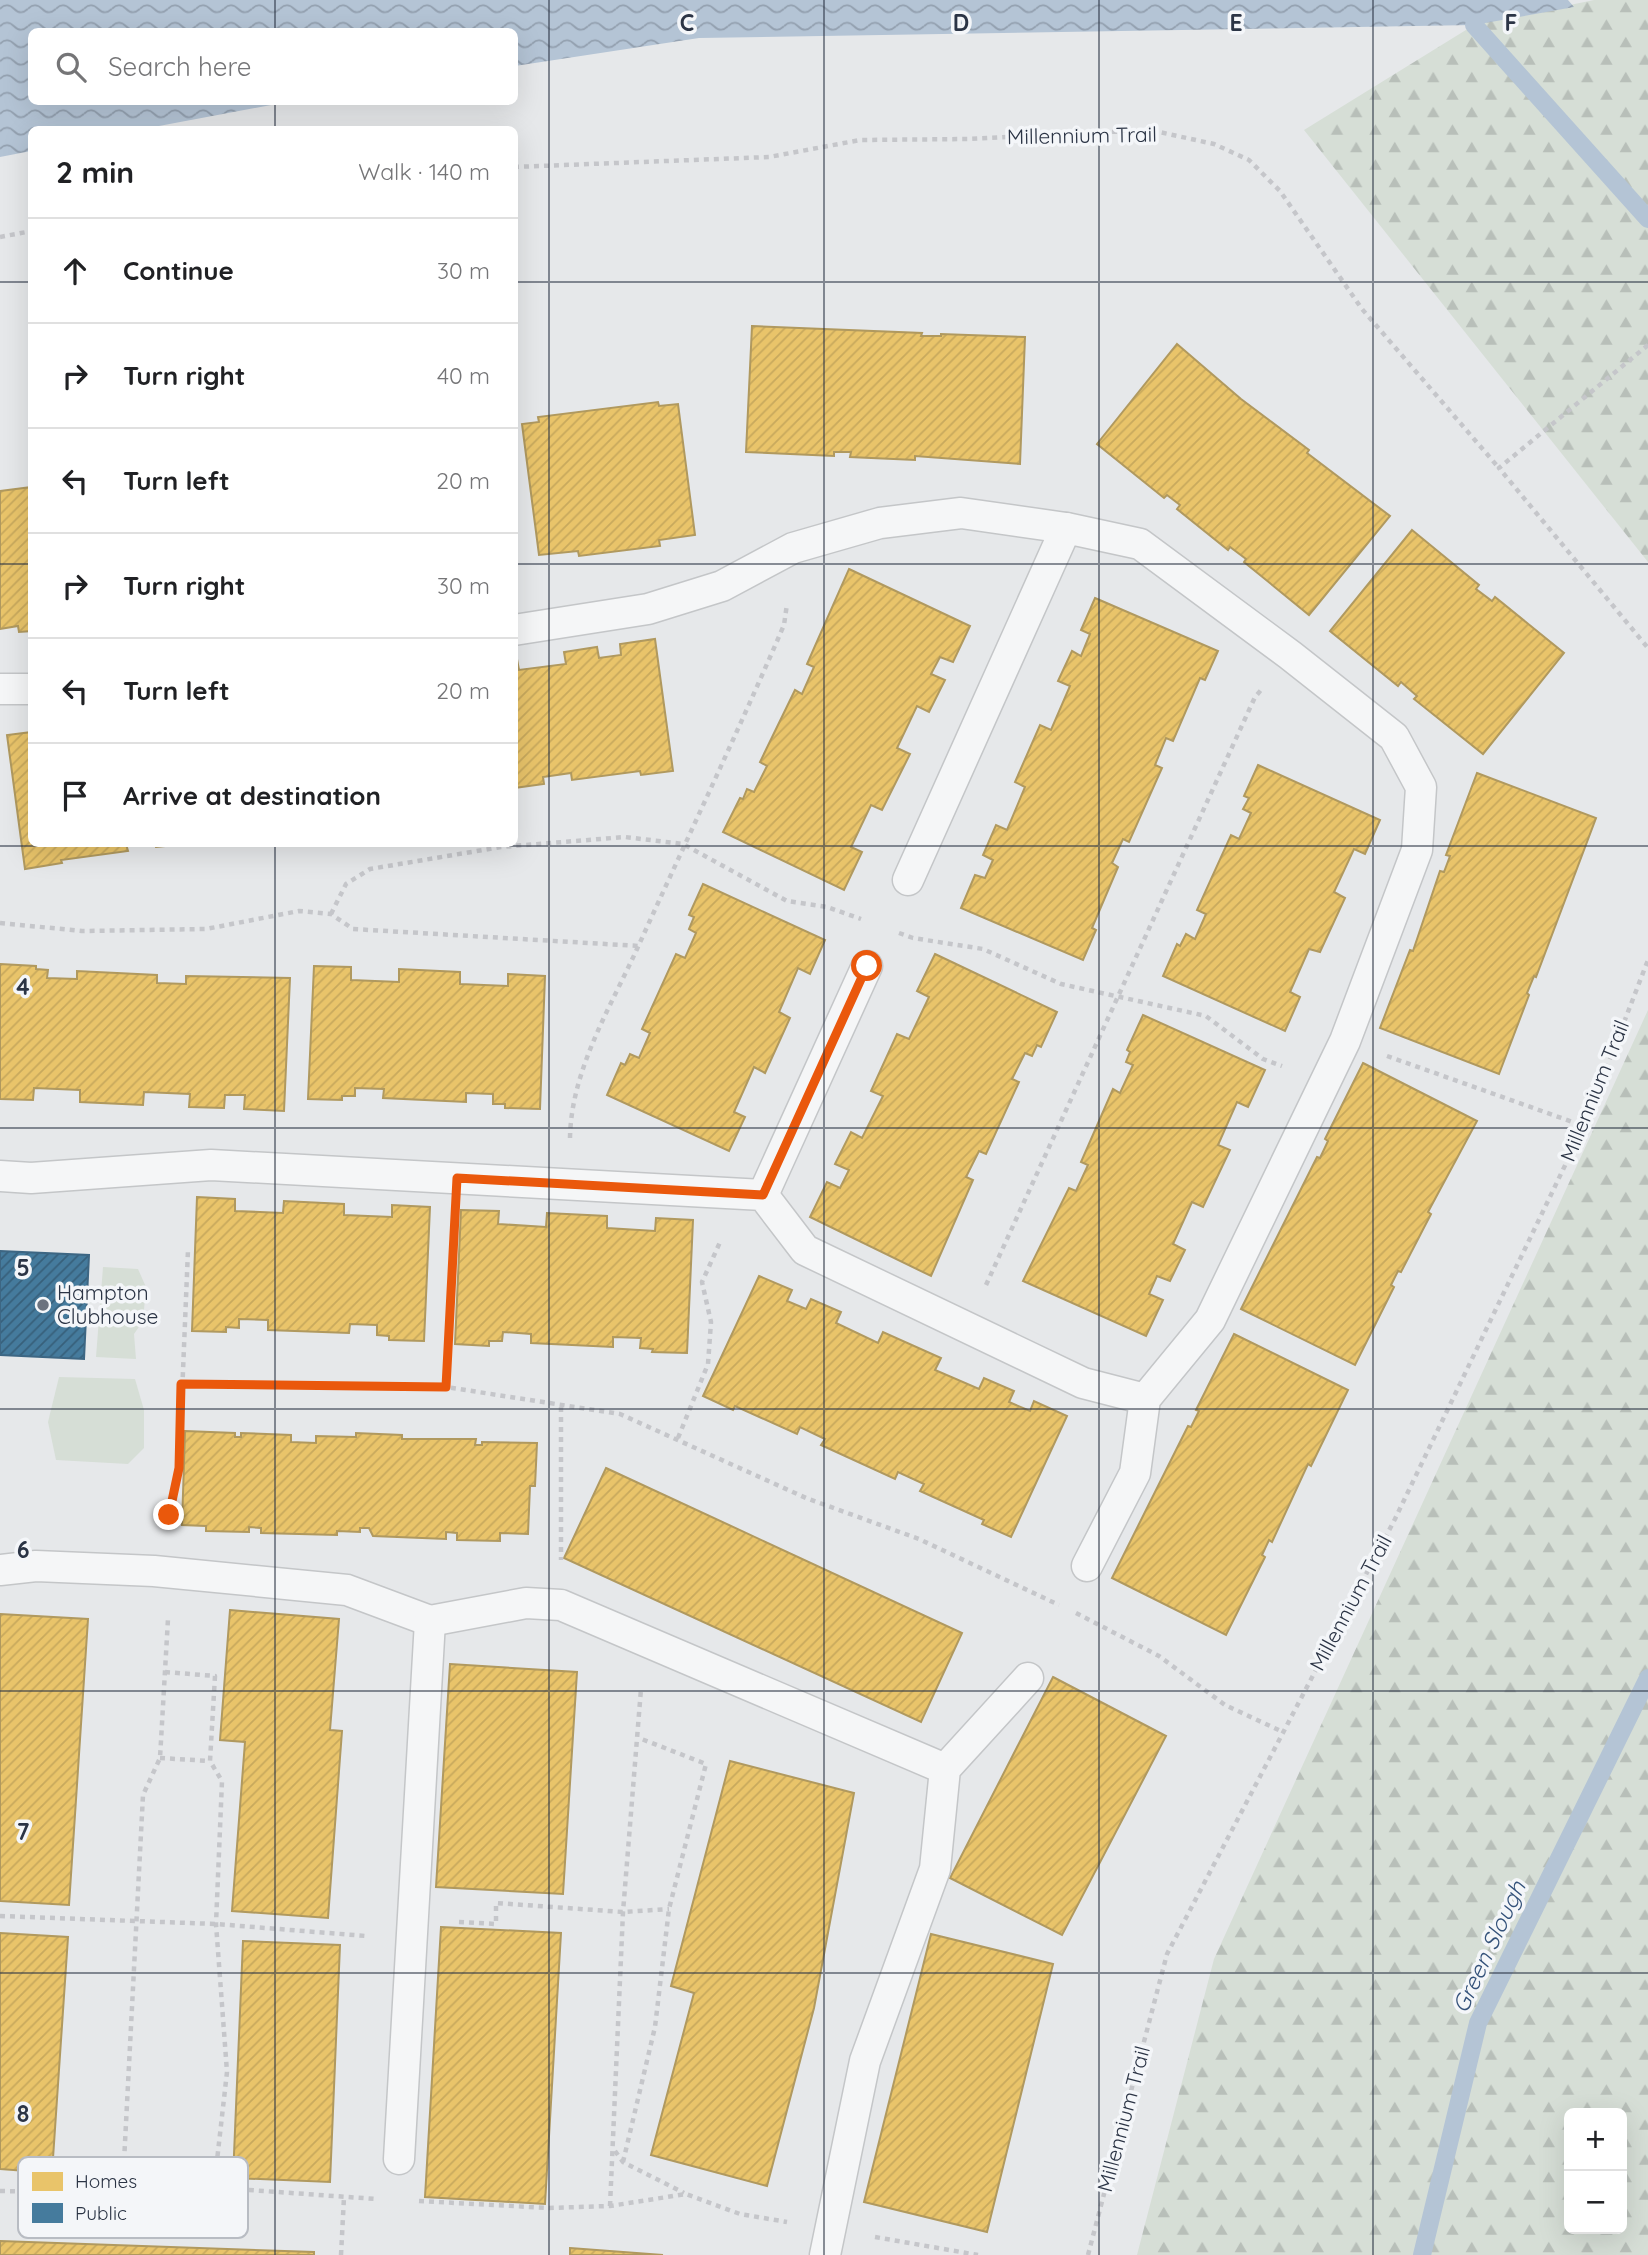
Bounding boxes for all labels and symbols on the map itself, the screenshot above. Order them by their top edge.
text: C [680,8,694,37]
text: D [953,8,969,37]
text: E [1229,8,1243,37]
text: F [1505,8,1517,37]
street label: Millennium Trail [1007,121,1157,149]
route start [851,950,882,981]
text: 4 [16,972,30,1001]
street label: Millennium Trail [1554,1016,1634,1165]
text: 5 [16,1253,30,1282]
place label: Hampton Clubhouse [57,1279,158,1329]
marker: Hampton Clubhouse [35,1297,51,1313]
route end [153,1499,184,1530]
street label: Millennium Trail [1303,1530,1397,1675]
text: 6 [17,1535,29,1564]
text: 7 [17,1817,30,1846]
water label: Green Slough [1445,1875,1532,2017]
street label: Millennium Trail [1091,2043,1155,2195]
text: 8 [17,2099,29,2128]
legend [18,2157,248,2238]
text: Homes [75,2169,137,2193]
text: Public [75,2201,127,2225]

